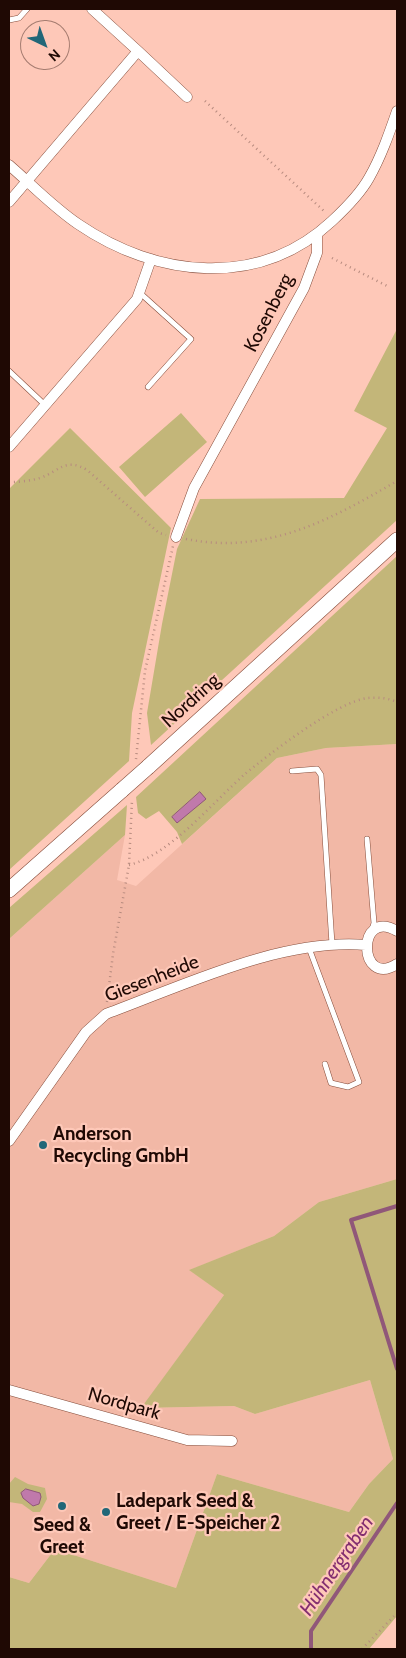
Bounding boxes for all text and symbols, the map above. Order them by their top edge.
north arrow [20,20,70,70]
text: N [45,45,64,65]
street label: Kosenberg [240,270,298,356]
street label: Nordring [157,669,225,733]
street label: Giesenheide [102,951,202,1007]
place label: Anderson Recycling GmbH [53,1123,189,1167]
marker: Anderson Recycling GmbH [37,1139,49,1151]
street label: Nordpark [85,1383,163,1425]
place label: Ladepark Seed & Greet / E-Speicher 2 [116,1490,280,1534]
marker: Seed & Greet [56,1500,68,1512]
marker: Ladepark Seed & Greet / E-Speicher 2 [100,1506,112,1518]
water label: Hühnergraben [295,1512,379,1620]
place label: Seed & Greet [33,1514,91,1558]

